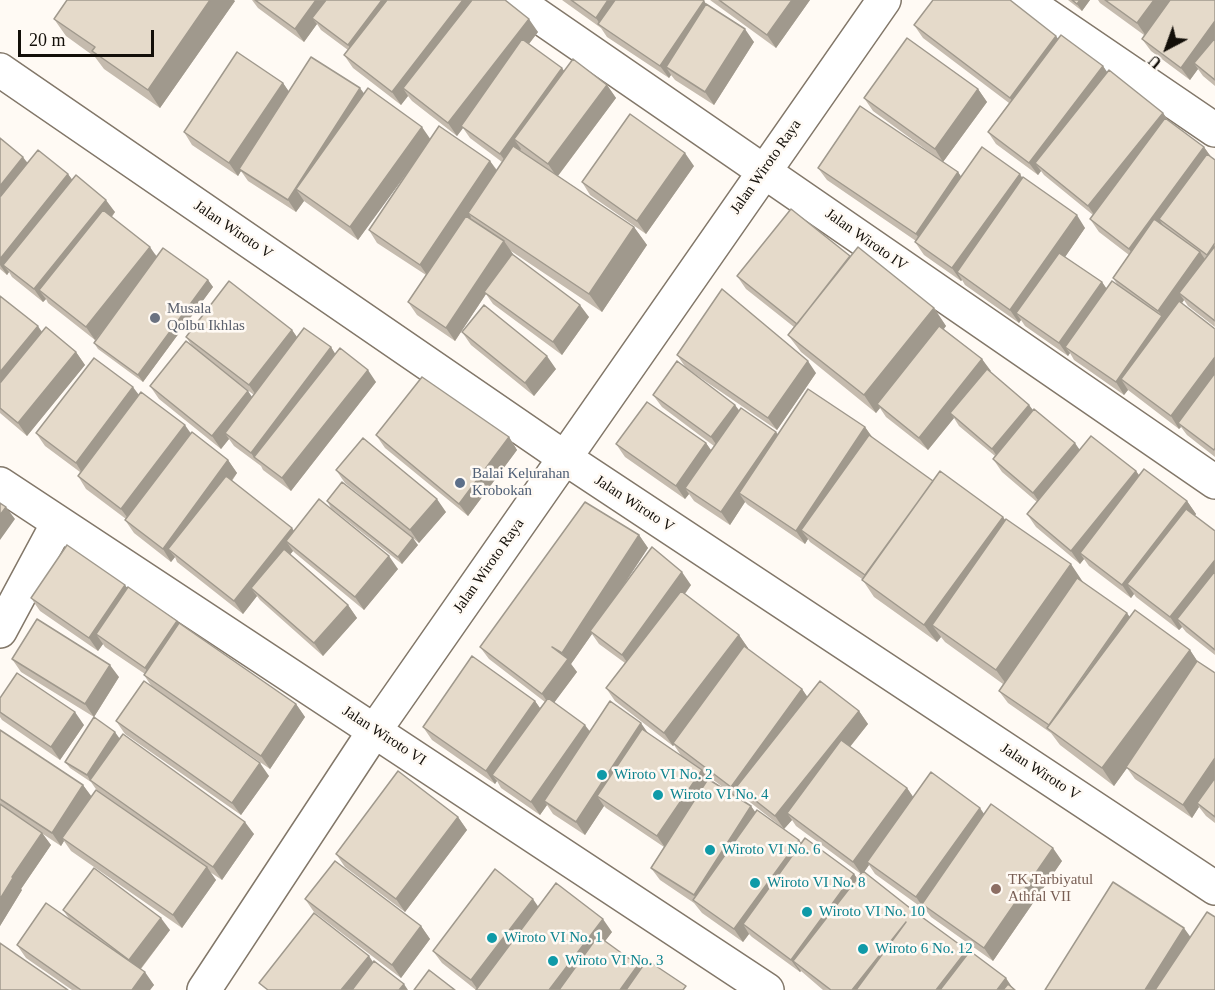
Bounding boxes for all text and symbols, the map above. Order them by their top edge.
scale bar [21,18,158,56]
north arrow [1137,18,1197,78]
text: 20 m [29,30,66,50]
text: U [1145,52,1165,72]
street label: Jalan Wiroto Raya [727,116,805,218]
street label: Jalan Wiroto V [190,197,276,263]
street label: Jalan Wiroto IV [822,205,910,275]
place label: Musala Qolbu Ikhlas [167,300,245,335]
marker: Musala Qolbu Ikhlas [148,311,162,325]
place label: Balai Kelurahan Krobokan [472,465,570,500]
street label: Jalan Wiroto V [591,472,677,536]
marker: Balai Kelurahan Krobokan [453,476,467,490]
street label: Jalan Wiroto Raya [450,515,528,617]
street label: Jalan Wiroto VI [339,702,429,770]
street label: Jalan Wiroto V [997,740,1083,804]
place label: Wiroto VI No. 2 [614,766,713,784]
marker: Wiroto VI No. 2 [595,768,609,782]
place label: Wiroto VI No. 4 [670,786,769,804]
marker: Wiroto VI No. 4 [651,788,665,802]
place label: Wiroto VI No. 6 [722,841,821,859]
marker: Wiroto VI No. 6 [703,843,717,857]
place label: TK Tarbiyatul Athfal VII [1008,871,1093,906]
place label: Wiroto VI No. 8 [767,874,866,892]
marker: Wiroto VI No. 8 [748,876,762,890]
marker: TK Tarbiyatul Athfal VII [989,882,1003,896]
place label: Wiroto VI No. 10 [819,903,925,921]
marker: Wiroto VI No. 10 [800,905,814,919]
place label: Wiroto VI No. 1 [504,929,603,947]
marker: Wiroto VI No. 1 [485,931,499,945]
place label: Wiroto 6 No. 12 [875,940,973,958]
marker: Wiroto 6 No. 12 [856,942,870,956]
place label: Wiroto VI No. 3 [565,952,664,970]
marker: Wiroto VI No. 3 [546,954,560,968]

